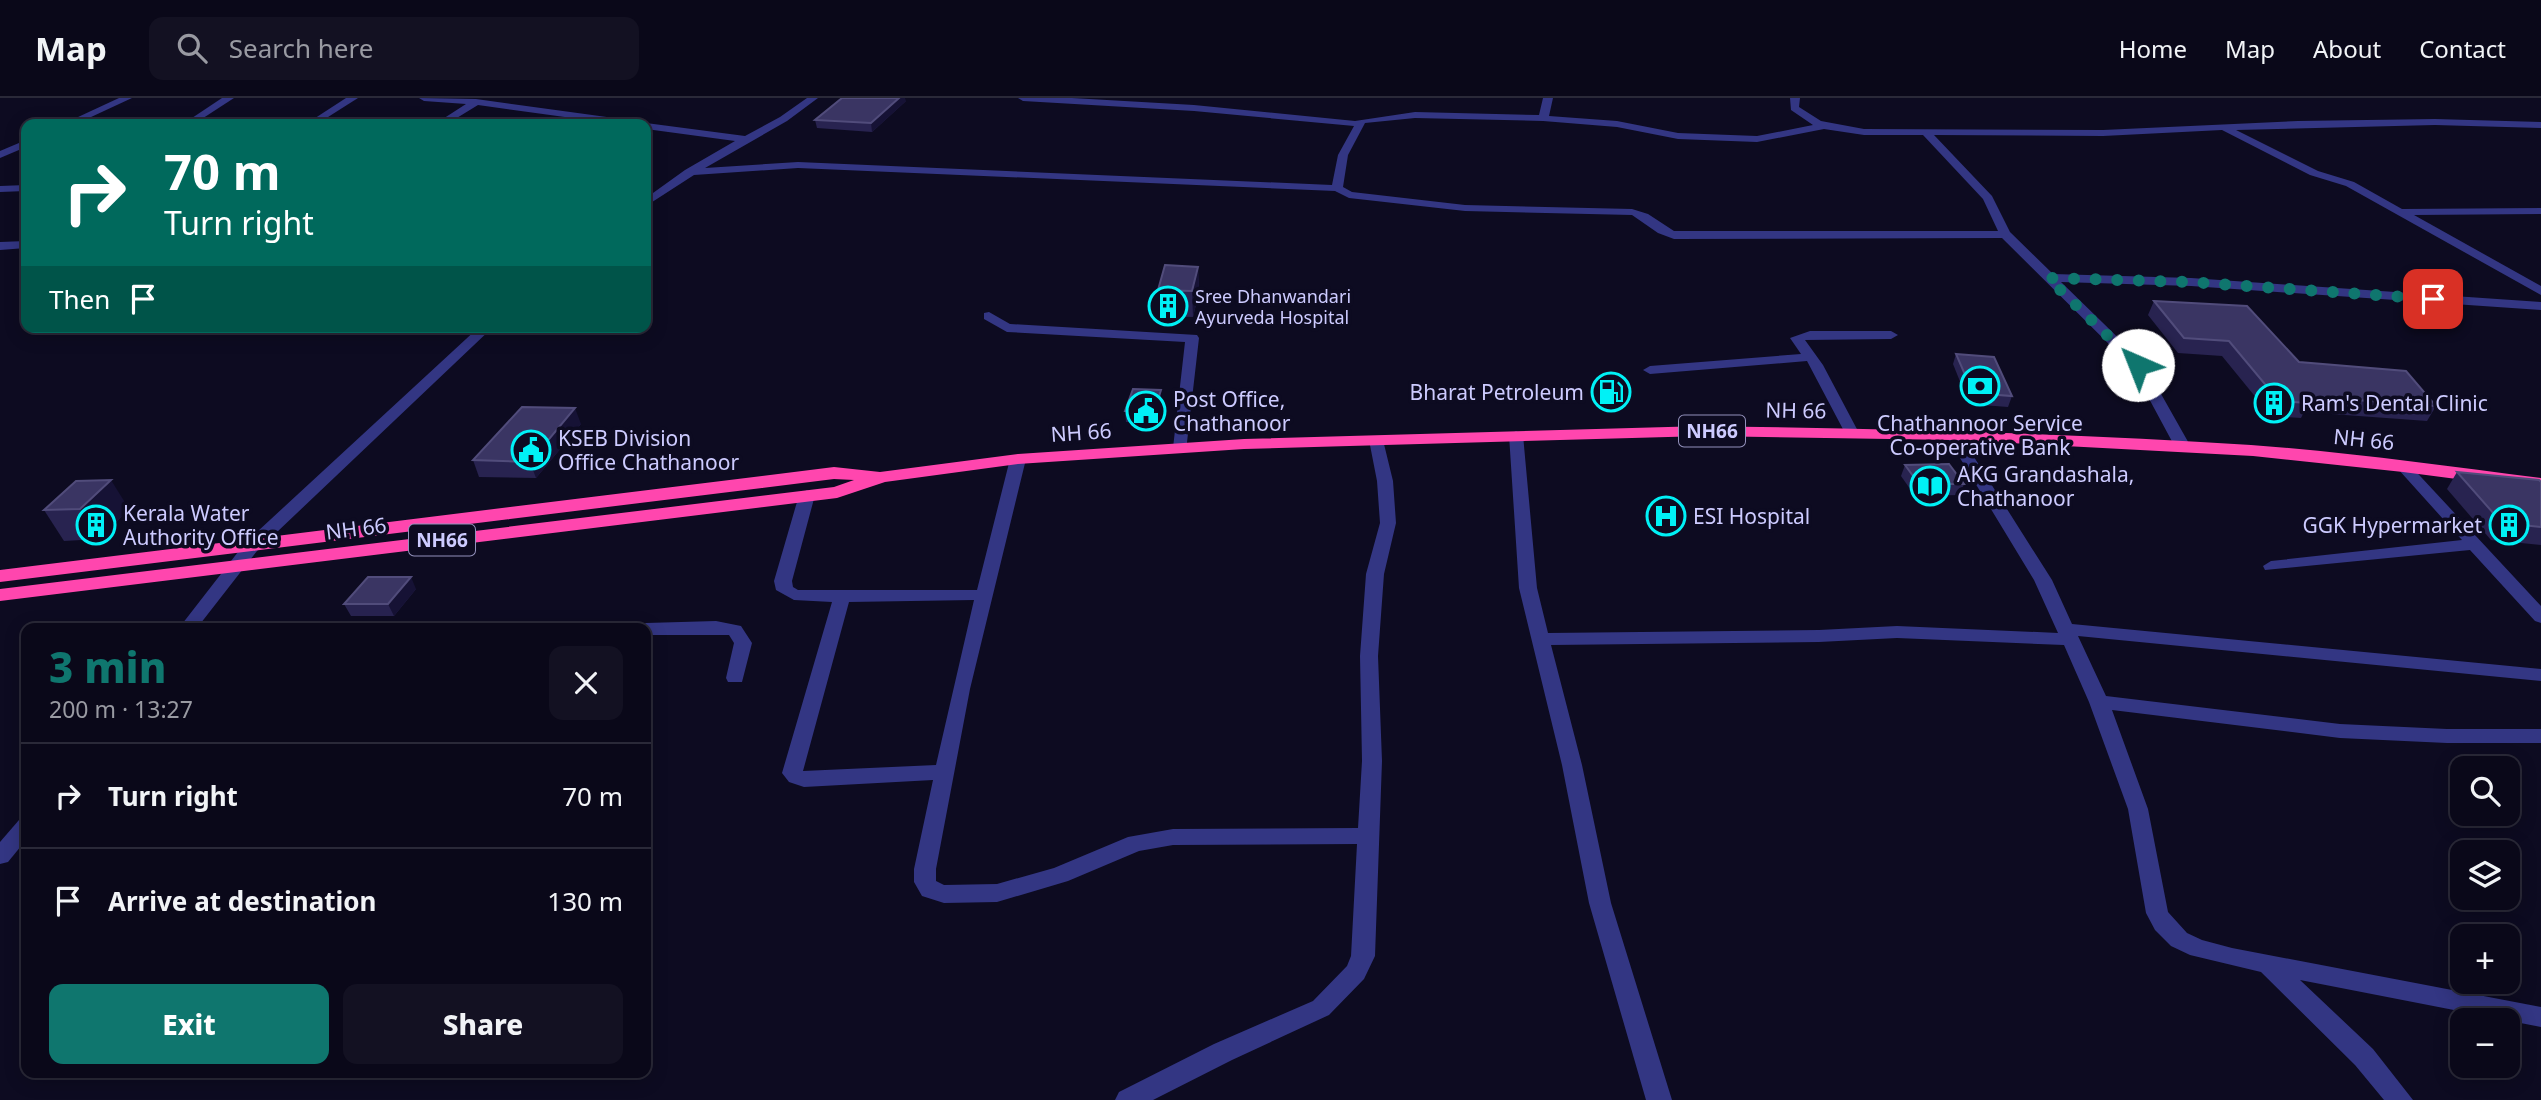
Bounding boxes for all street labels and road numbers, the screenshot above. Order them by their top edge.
street label: NH 66 [1765,395,1827,425]
street label: NH 66 [1050,416,1112,448]
road number: NH66 [1679,416,1745,446]
street label: NH 66 [2332,422,2396,456]
street label: NH 66 [324,510,388,546]
road number: NH66 [409,524,475,556]

